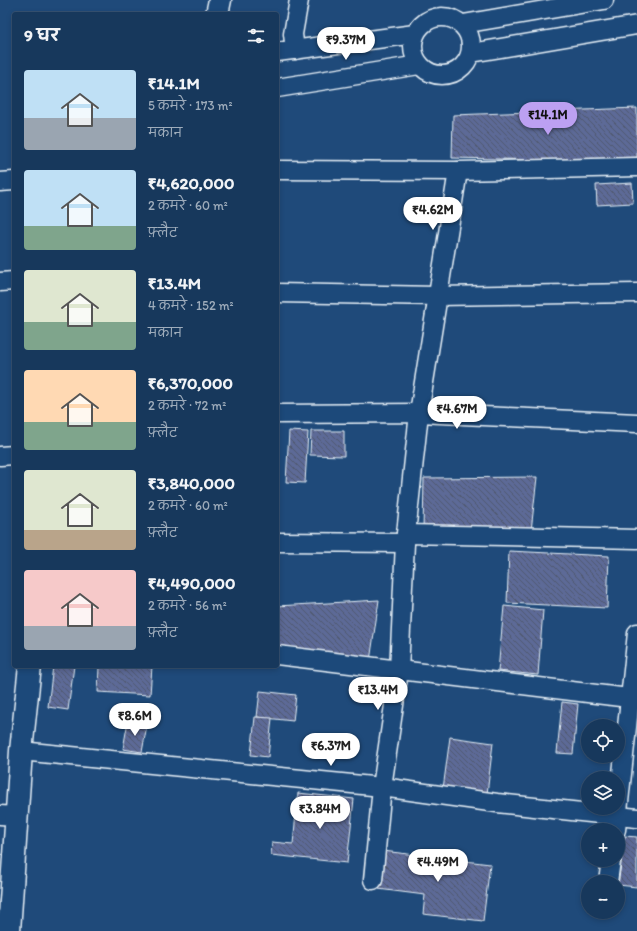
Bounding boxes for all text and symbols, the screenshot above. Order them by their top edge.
text: 9 घर [24,25,59,45]
icon: filters [245,25,267,47]
pin: ₹9.37M [313,27,379,61]
text: ₹9.37M [326,32,366,47]
text: ₹14.1M [148,73,200,93]
icon: home [56,86,104,134]
text: 5 कमरे · 173 m² [148,98,233,113]
pin: ₹14.1M [515,102,581,136]
text: ₹14.1M [528,107,568,122]
text: मकान [148,125,182,140]
text: ₹4,620,000 [148,173,234,193]
icon: home [56,186,104,234]
pin: ₹4.62M [400,197,466,231]
text: 2 कमरे · 60 m² [148,198,228,213]
text: ₹4.62M [412,202,454,217]
text: फ़्लैट [148,225,178,240]
text: ₹13.4M [148,273,201,293]
icon: home [56,286,104,334]
text: 4 कमरे · 152 m² [148,298,234,313]
text: मकान [148,325,182,340]
text: ₹6,370,000 [148,373,233,393]
icon: home [56,386,104,434]
pin: ₹4.67M [424,396,490,430]
text: 2 कमरे · 72 m² [148,398,226,413]
text: ₹4.67M [437,401,477,416]
text: फ़्लैट [148,425,178,440]
text: ₹3,840,000 [148,473,235,493]
icon: home [56,486,104,534]
text: 2 कमरे · 60 m² [148,498,228,513]
text: फ़्लैट [148,525,178,540]
text: ₹4,490,000 [148,573,236,593]
icon: home [56,586,104,634]
text: 2 कमरे · 56 m² [148,598,227,613]
text: फ़्लैट [148,625,178,640]
pin: ₹13.4M [345,677,411,711]
text: ₹13.4M [358,682,398,697]
pin: ₹8.6M [107,703,163,737]
text: ₹8.6M [118,708,152,723]
map controls [581,719,625,919]
button: locate [581,719,625,763]
pin: ₹6.37M [298,733,364,767]
text: ₹6.37M [311,738,351,753]
button: layers [581,771,625,815]
pin: ₹3.84M [287,796,353,830]
text: ₹3.84M [299,801,341,816]
button: + [581,823,625,867]
pin: ₹4.49M [405,849,471,883]
text: ₹4.49M [417,854,459,869]
button: − [581,875,625,919]

